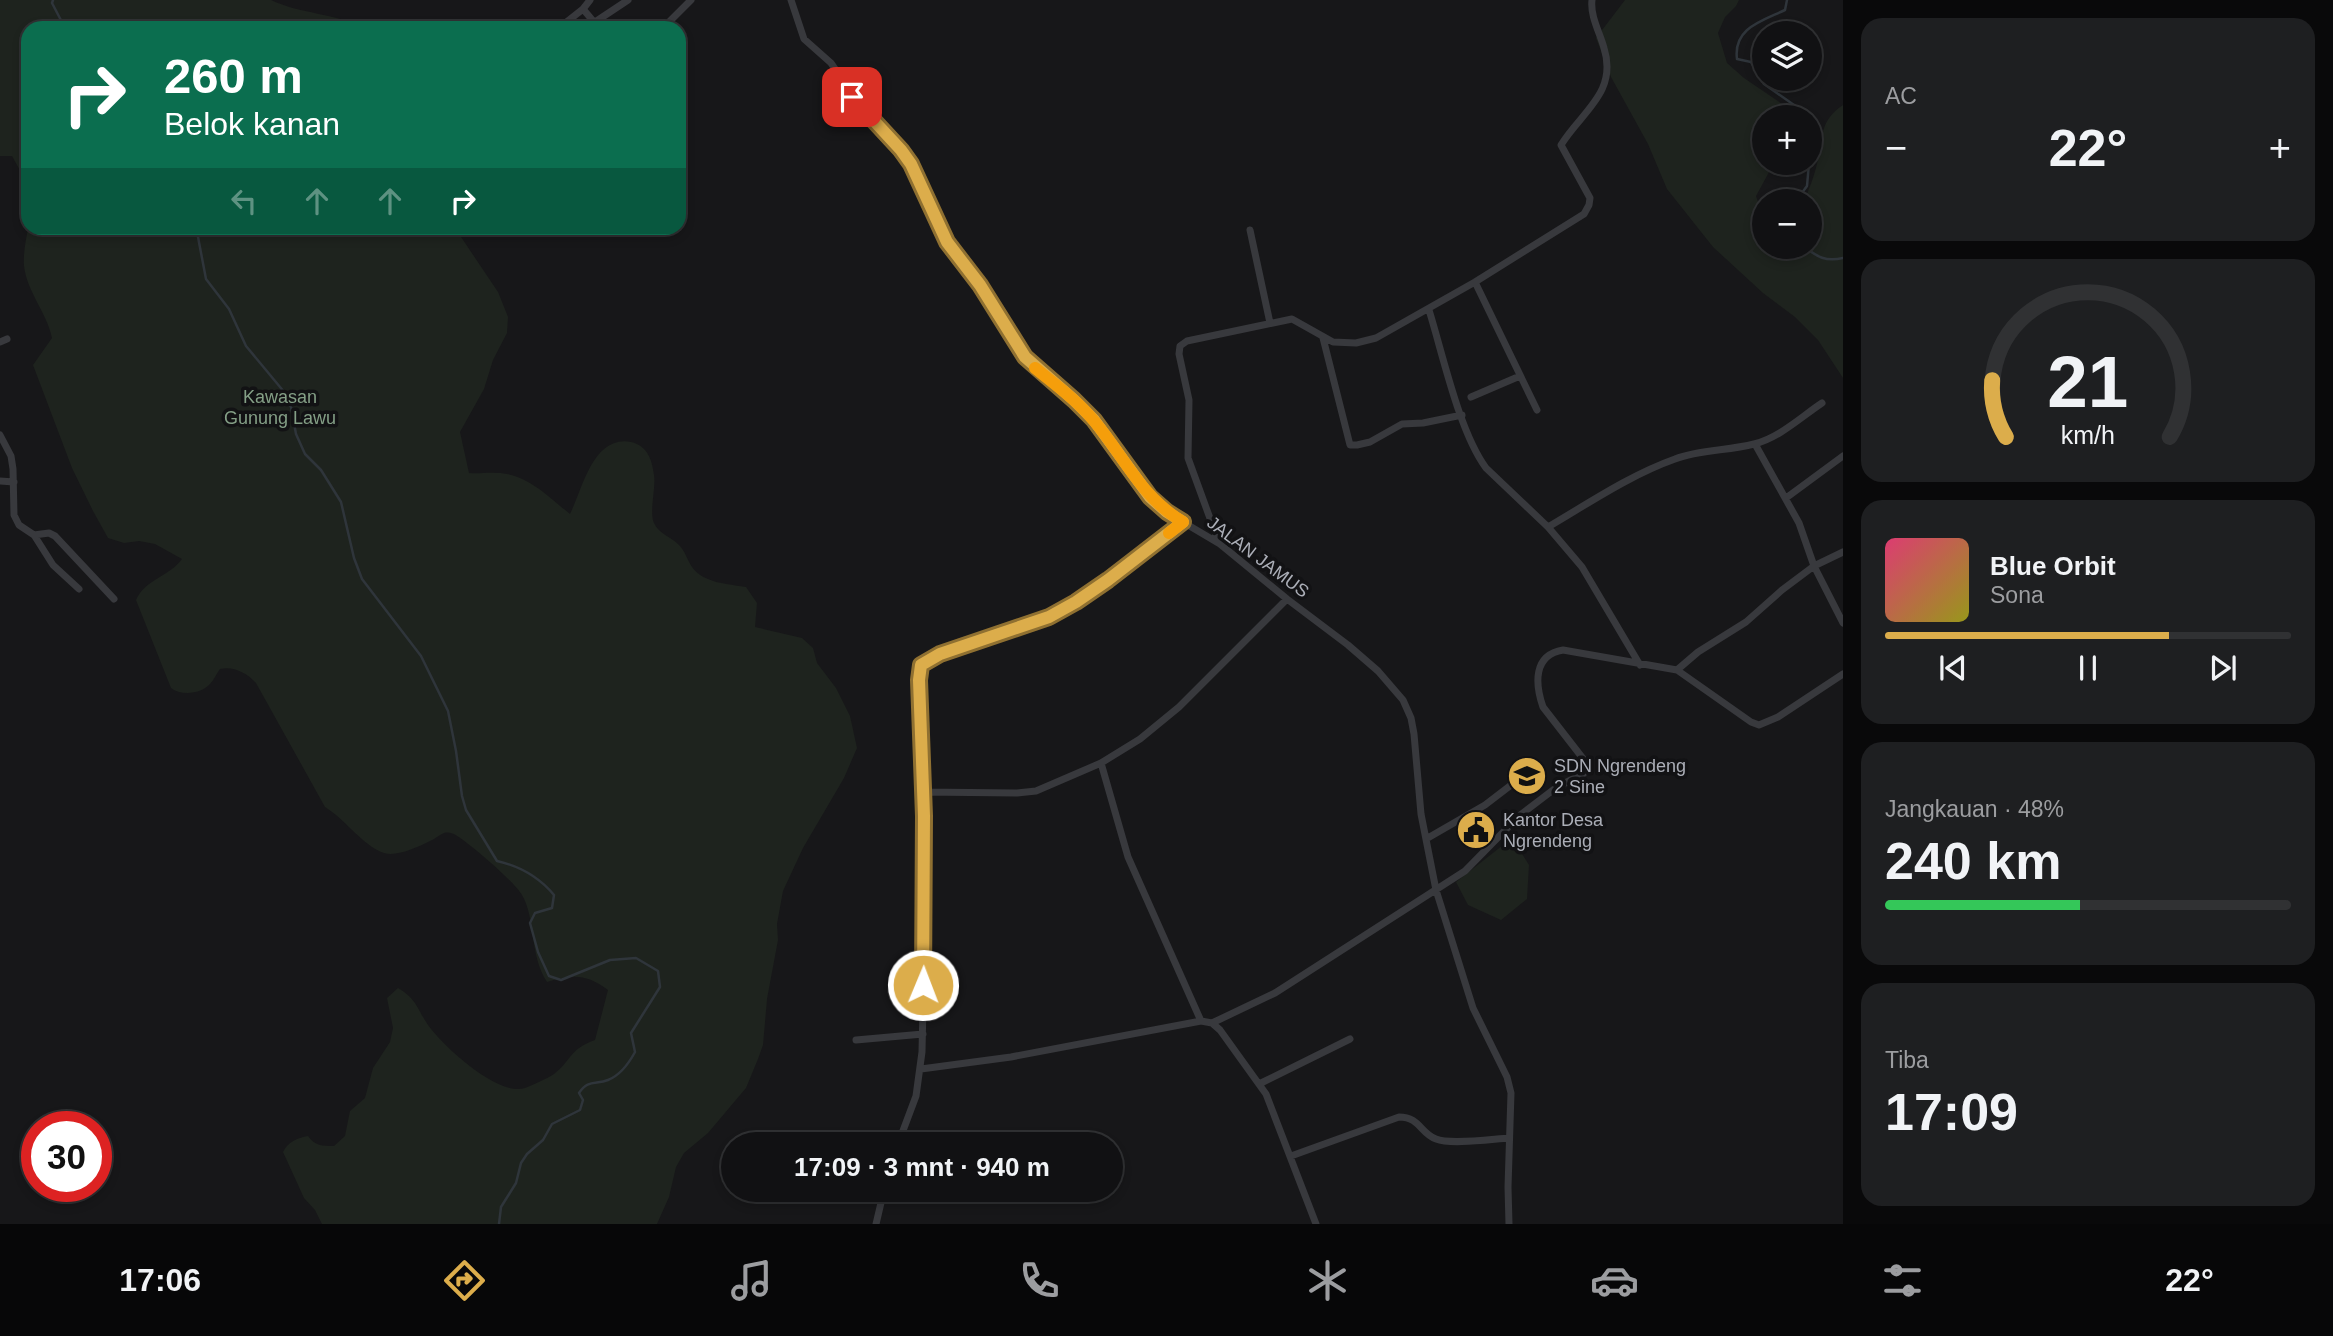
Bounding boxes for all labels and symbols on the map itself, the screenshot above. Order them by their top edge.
pin [822,67,882,127]
park label: Kawasan Gunung Lawu [224,387,336,428]
street label: JALAN JAMUS [1203,512,1313,602]
school or university icon: SDN Ngrendeng 2 Sine [1506,755,1548,797]
place label: SDN Ngrendeng 2 Sine [1554,756,1686,797]
public building icon: Kantor Desa Ngrendeng [1455,809,1497,851]
place label: Kantor Desa Ngrendeng [1503,810,1604,851]
position arrow [886,948,960,1022]
speed limit sign: 30 [21,1111,112,1202]

